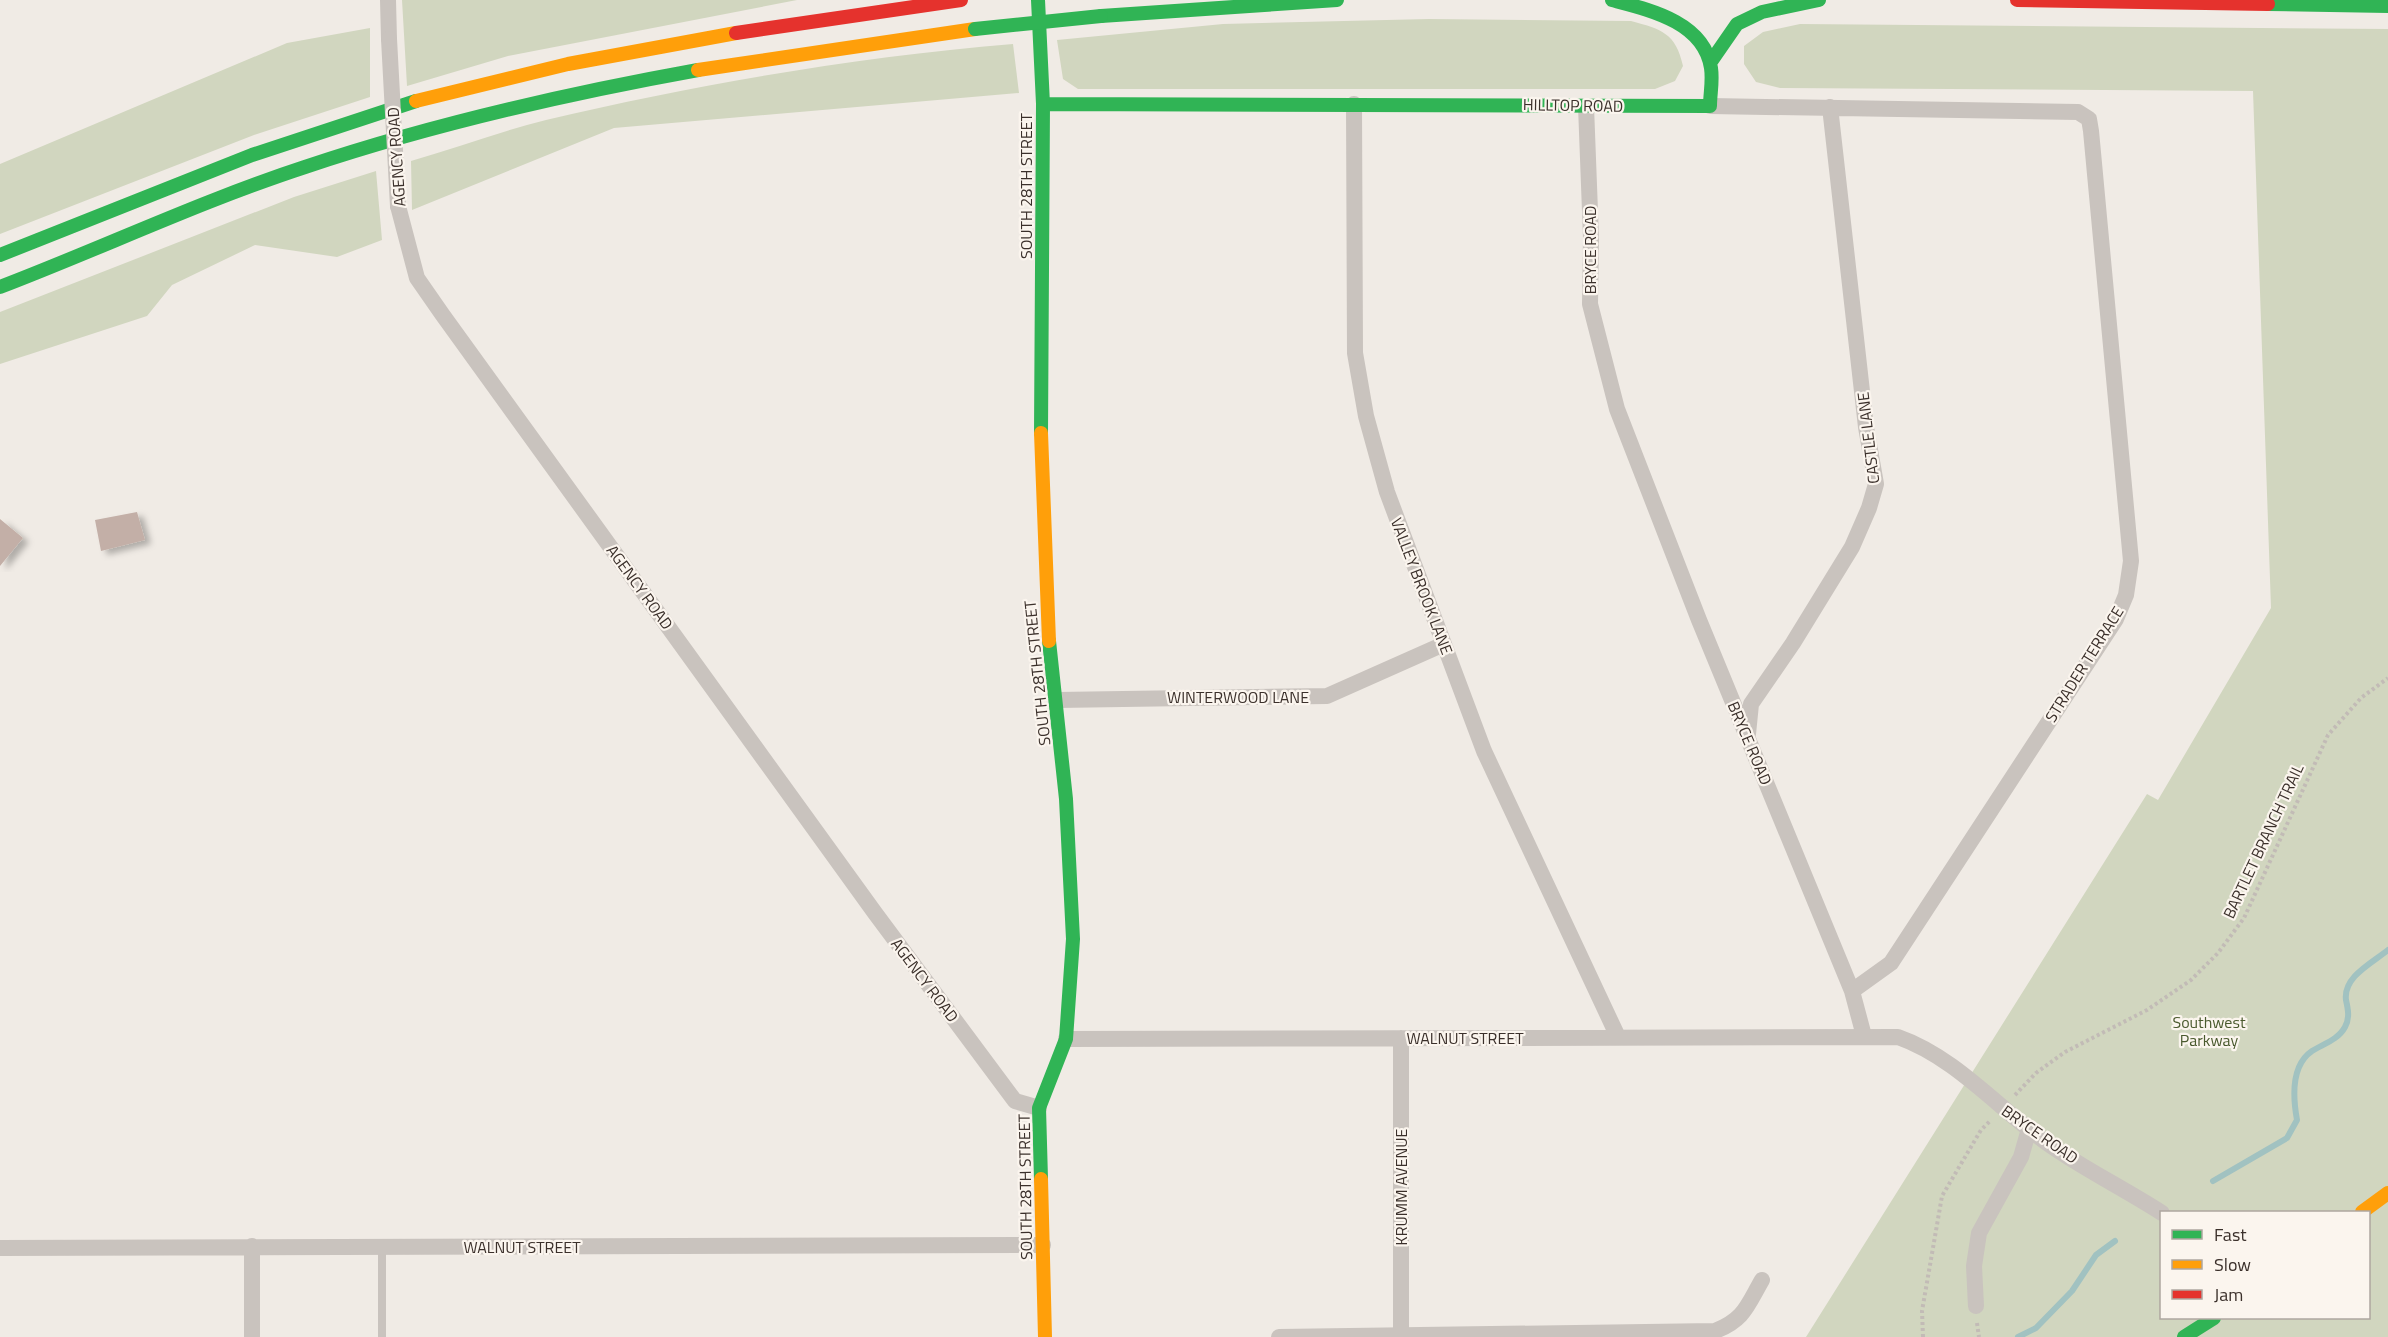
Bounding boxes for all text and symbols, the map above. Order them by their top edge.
street label: HILLTOP ROAD [1523,92,1623,118]
street label: AGENCY ROAD [381,106,411,208]
street label: SOUTH 28TH STREET [1014,112,1038,259]
street label: BRYCE ROAD [1578,206,1602,294]
street label: CASTLE LANE [1850,391,1886,485]
street label: VALLEY BROOK LANE [1385,514,1459,658]
street label: AGENCY ROAD [601,540,679,634]
street label: SOUTH 28TH STREET [1017,599,1057,747]
street label: STRADER TERRACE [2039,601,2129,727]
street label: WINTERWOOD LANE [1167,685,1309,709]
street label: BRYCE ROAD [1722,697,1778,789]
street label: BARTLET BRANCH TRAIL [2217,759,2310,922]
street label: AGENCY ROAD [885,933,965,1027]
park label: Southwest Parkway [2173,1010,2246,1052]
street label: WALNUT STREET [1406,1026,1524,1050]
street label: BRYCE ROAD [1997,1099,2083,1169]
street label: SOUTH 28TH STREET [1012,1113,1038,1260]
street label: KRUMM AVENUE [1389,1128,1413,1245]
legend [2160,1211,2370,1319]
text: Fast [2214,1221,2247,1248]
street label: WALNUT STREET [463,1235,581,1259]
text: Slow [2214,1251,2251,1278]
text: Jam [2214,1281,2243,1308]

